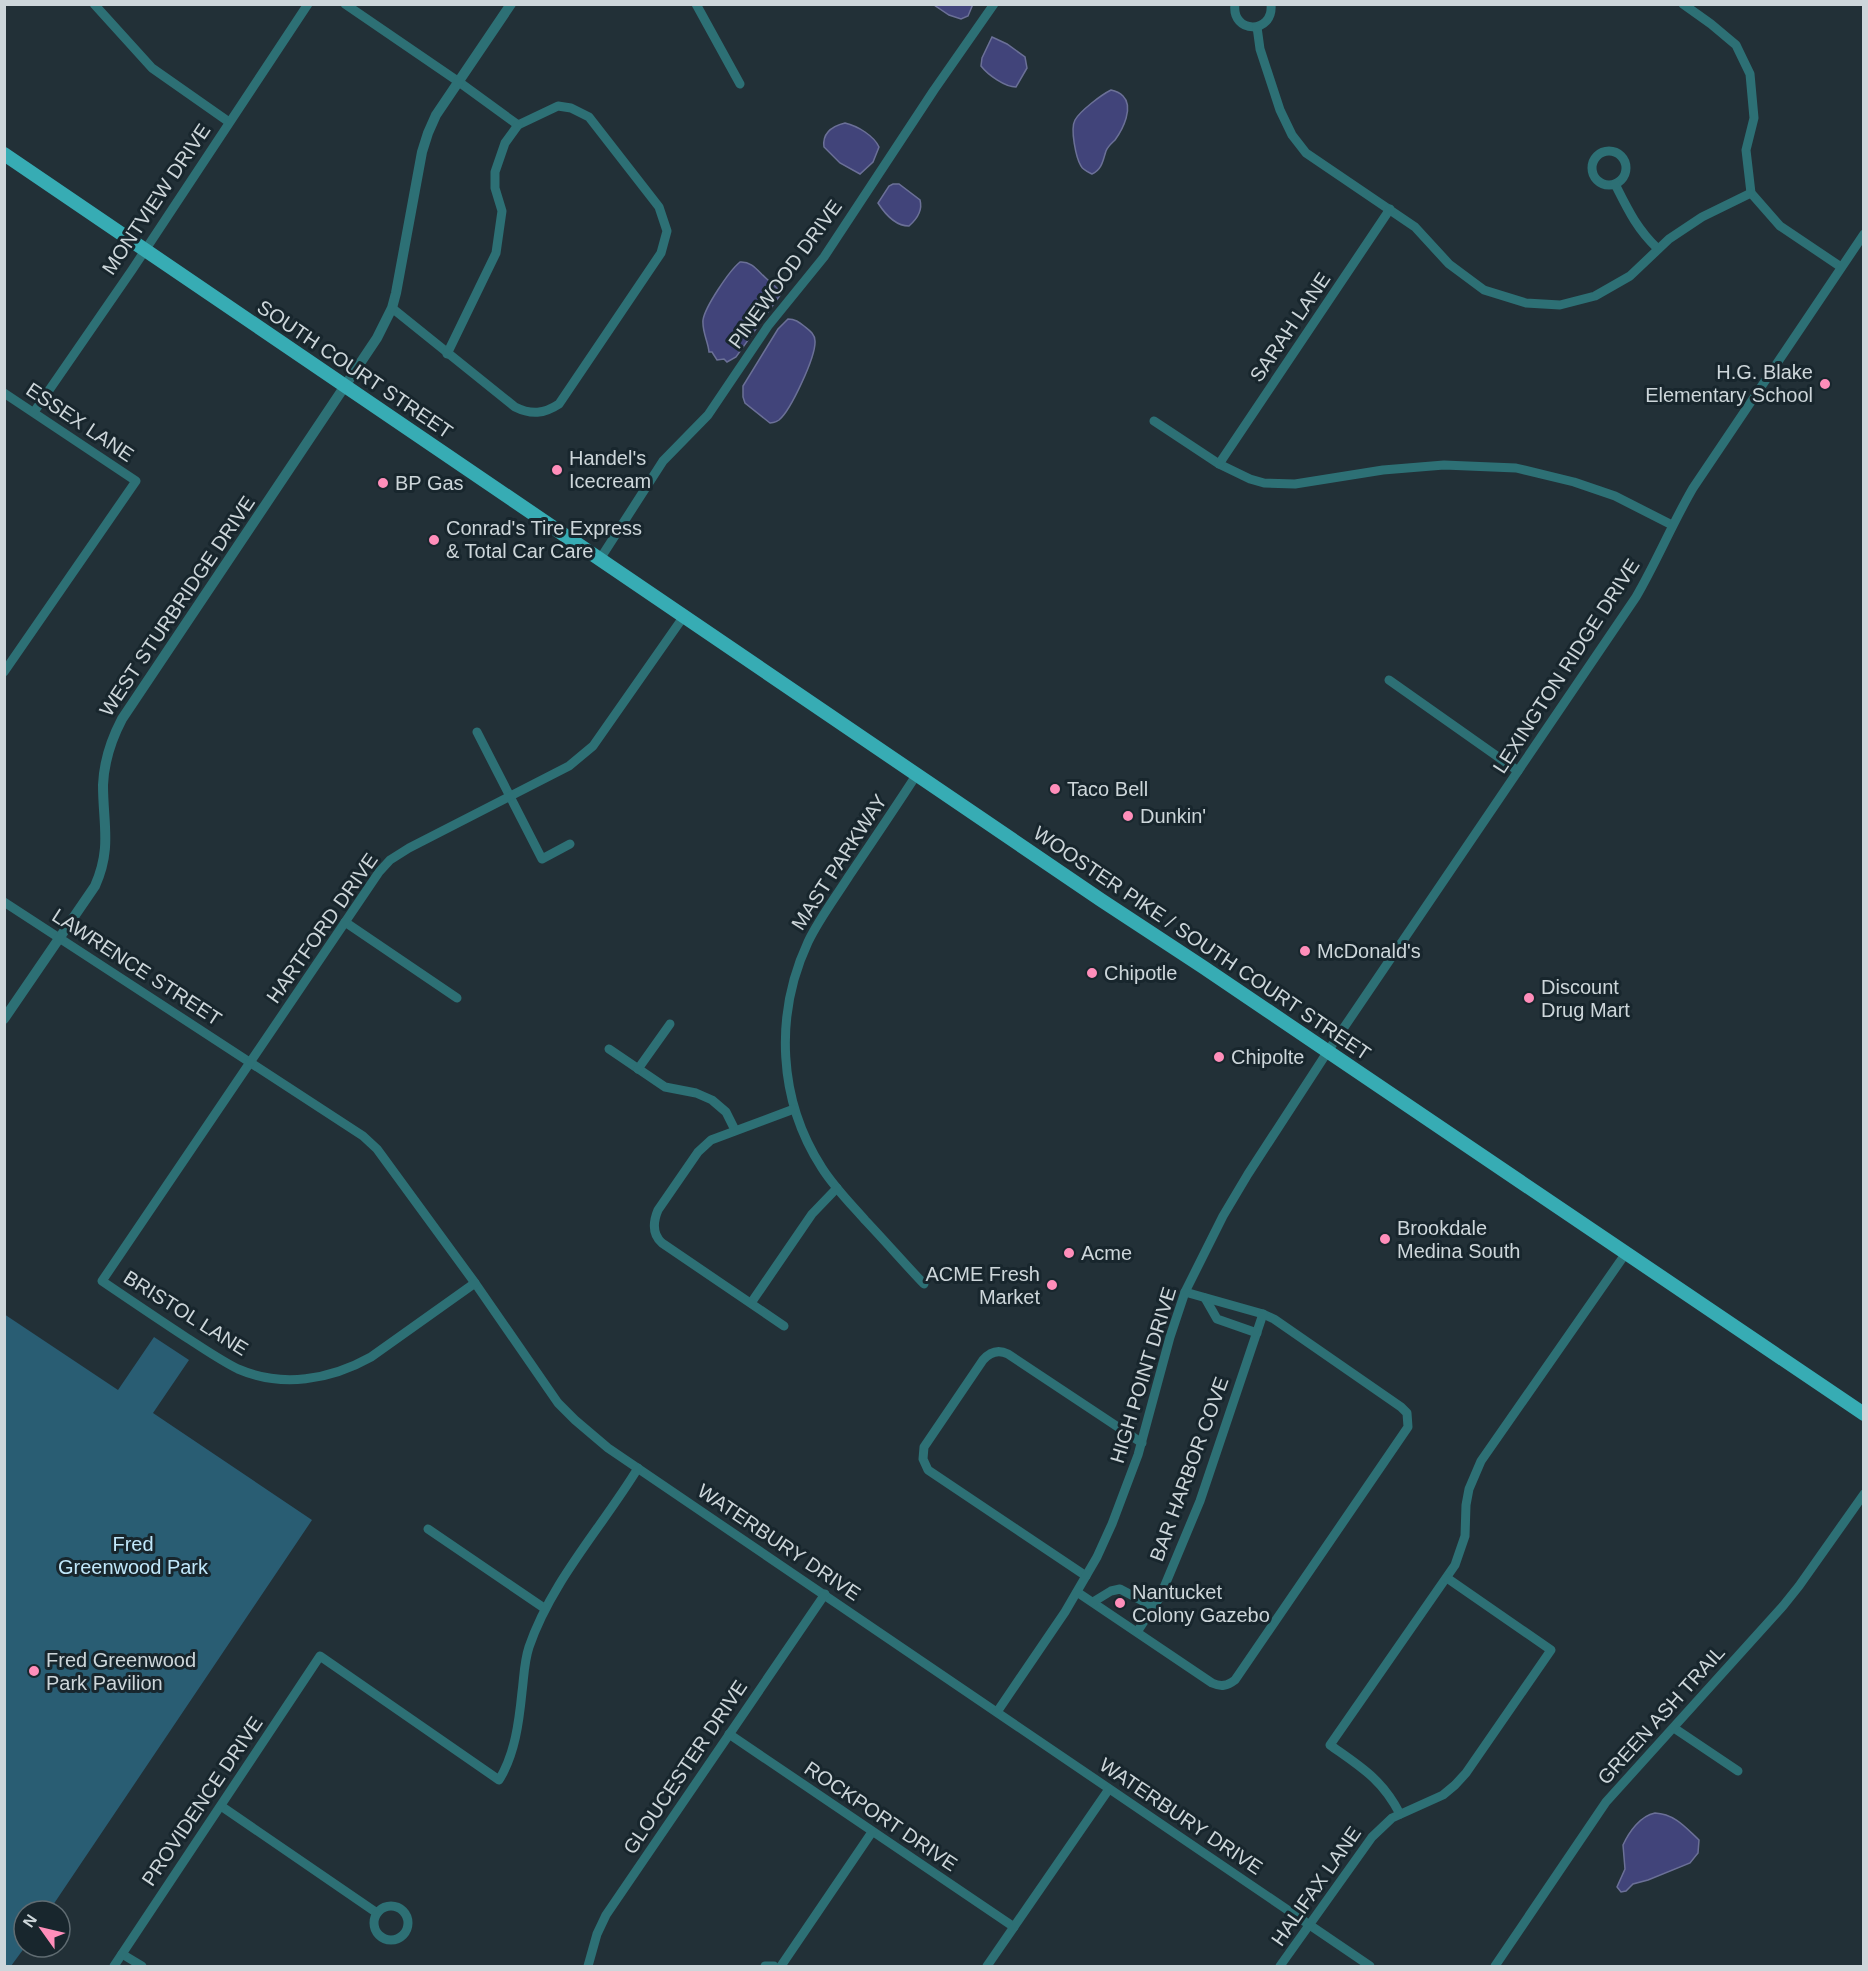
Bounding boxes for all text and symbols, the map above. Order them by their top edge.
street label: MONTVIEW DRIVE [97,120,215,278]
street label: PINEWOOD DRIVE [724,196,846,352]
street label: SARAH LANE [1245,268,1335,386]
street label: SOUTH COURT STREET [253,295,457,443]
place label: H.G. Blake Elementary School [1645,361,1813,406]
marker: H.G. Blake Elementary School [1818,377,1832,391]
street label: ESSEX LANE [22,378,138,466]
place label: Handel's Icecream [569,447,651,492]
marker: Handel's Icecream [550,463,564,477]
place label: BP Gas [395,472,464,494]
marker: BP Gas [376,476,390,490]
street label: WEST STURBRIDGE DRIVE [95,492,259,720]
place label: Conrad's Tire Express & Total Car Care [446,517,642,562]
marker: Conrad's Tire Express & Total Car Care [427,533,441,547]
street label: LEXINGTON RIDGE DRIVE [1488,555,1644,777]
place label: Taco Bell [1067,778,1148,800]
marker: Taco Bell [1048,782,1062,796]
street label: MAST PARKWAY [787,790,891,934]
place label: Dunkin' [1140,805,1206,827]
marker: Dunkin' [1121,809,1135,823]
street label: WOOSTER PIKE / SOUTH COURT STREET [1029,822,1375,1064]
street label: HARTFORD DRIVE [262,849,382,1007]
street label: LAWRENCE STREET [48,904,226,1030]
place label: McDonald's [1317,940,1421,962]
marker: McDonald's [1298,944,1312,958]
place label: Chipotle [1104,962,1177,984]
marker: Chipotle [1085,966,1099,980]
place label: Discount Drug Mart [1541,976,1630,1021]
marker: Discount Drug Mart [1522,991,1536,1005]
place label: Chipolte [1231,1046,1304,1068]
marker: Chipolte [1212,1050,1226,1064]
place label: Brookdale Medina South [1397,1217,1520,1262]
marker: Brookdale Medina South [1378,1232,1392,1246]
place label: Acme [1081,1242,1132,1264]
marker: Acme [1062,1246,1076,1260]
place label: ACME Fresh Market [926,1263,1040,1308]
street label: BRISTOL LANE [120,1266,252,1360]
marker: ACME Fresh Market [1045,1278,1059,1292]
street label: HIGH POINT DRIVE [1106,1284,1180,1466]
street label: BAR HARBOR COVE [1145,1374,1233,1564]
street label: WATERBURY DRIVE [693,1479,865,1605]
park label: Fred Greenwood Park [58,1533,209,1578]
place label: Nantucket Colony Gazebo [1132,1581,1270,1626]
marker: Nantucket Colony Gazebo [1113,1596,1127,1610]
street label: GREEN ASH TRAIL [1593,1641,1729,1789]
place label: Fred Greenwood Park Pavilion [46,1649,196,1694]
marker: Fred Greenwood Park Pavilion [27,1664,41,1678]
street label: GLOUCESTER DRIVE [619,1676,751,1858]
street label: PROVIDENCE DRIVE [137,1712,267,1890]
street label: WATERBURY DRIVE [1095,1753,1267,1879]
street label: ROCKPORT DRIVE [801,1757,961,1875]
street label: HALIFAX LANE [1267,1822,1365,1950]
north arrow [12,1899,72,1959]
text: N [20,1911,40,1930]

